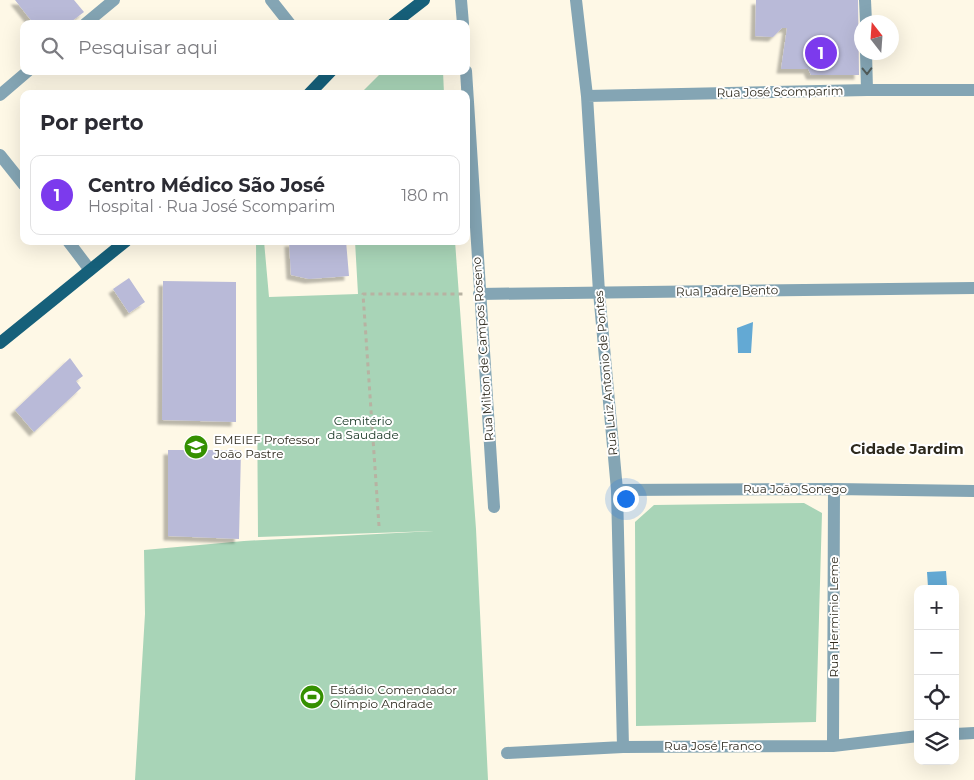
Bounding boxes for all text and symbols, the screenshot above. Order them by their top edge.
north arrow [854,15,899,60]
search box [20,20,470,75]
icon: search [38,34,66,62]
pin: 1 [805,34,837,72]
text: Pesquisar aqui [78,36,218,59]
one-way arrow [861,68,872,76]
street label: Rua José Scomparim [716,83,844,100]
text: Por perto [40,110,144,135]
text: Centro Médico São José [88,174,325,197]
text: 1 [54,186,60,205]
text: 180 m [401,186,449,205]
text: Hospital · Rua José Scomparim [88,197,335,216]
street label: Rua Milton de Campos Roseno [469,256,496,442]
street label: Rua Padre Bento [676,282,778,299]
street label: Rua Luiz Antonio de Pontes [591,290,620,456]
park label: Cemitério da Saudade [327,413,399,442]
place label: EMEIEF Professor João Pastre [213,432,320,461]
school or university icon: EMEIEF Professor João Pastre [183,434,209,460]
district label: Cidade Jardim [850,439,964,458]
street label: Rua João Sonego [743,481,847,496]
your location [613,486,639,512]
street label: Rua Herminio Leme [826,557,841,677]
map controls [914,585,959,765]
button: + [914,585,959,630]
button: − [914,630,959,675]
button: locate [914,675,959,720]
place label: Estádio Comendador Olímpio Andrade [330,682,457,711]
sports icon: Estádio Comendador Olímpio Andrade [299,684,325,710]
button: layers [914,720,959,765]
street label: Rua José Franco [664,738,762,753]

